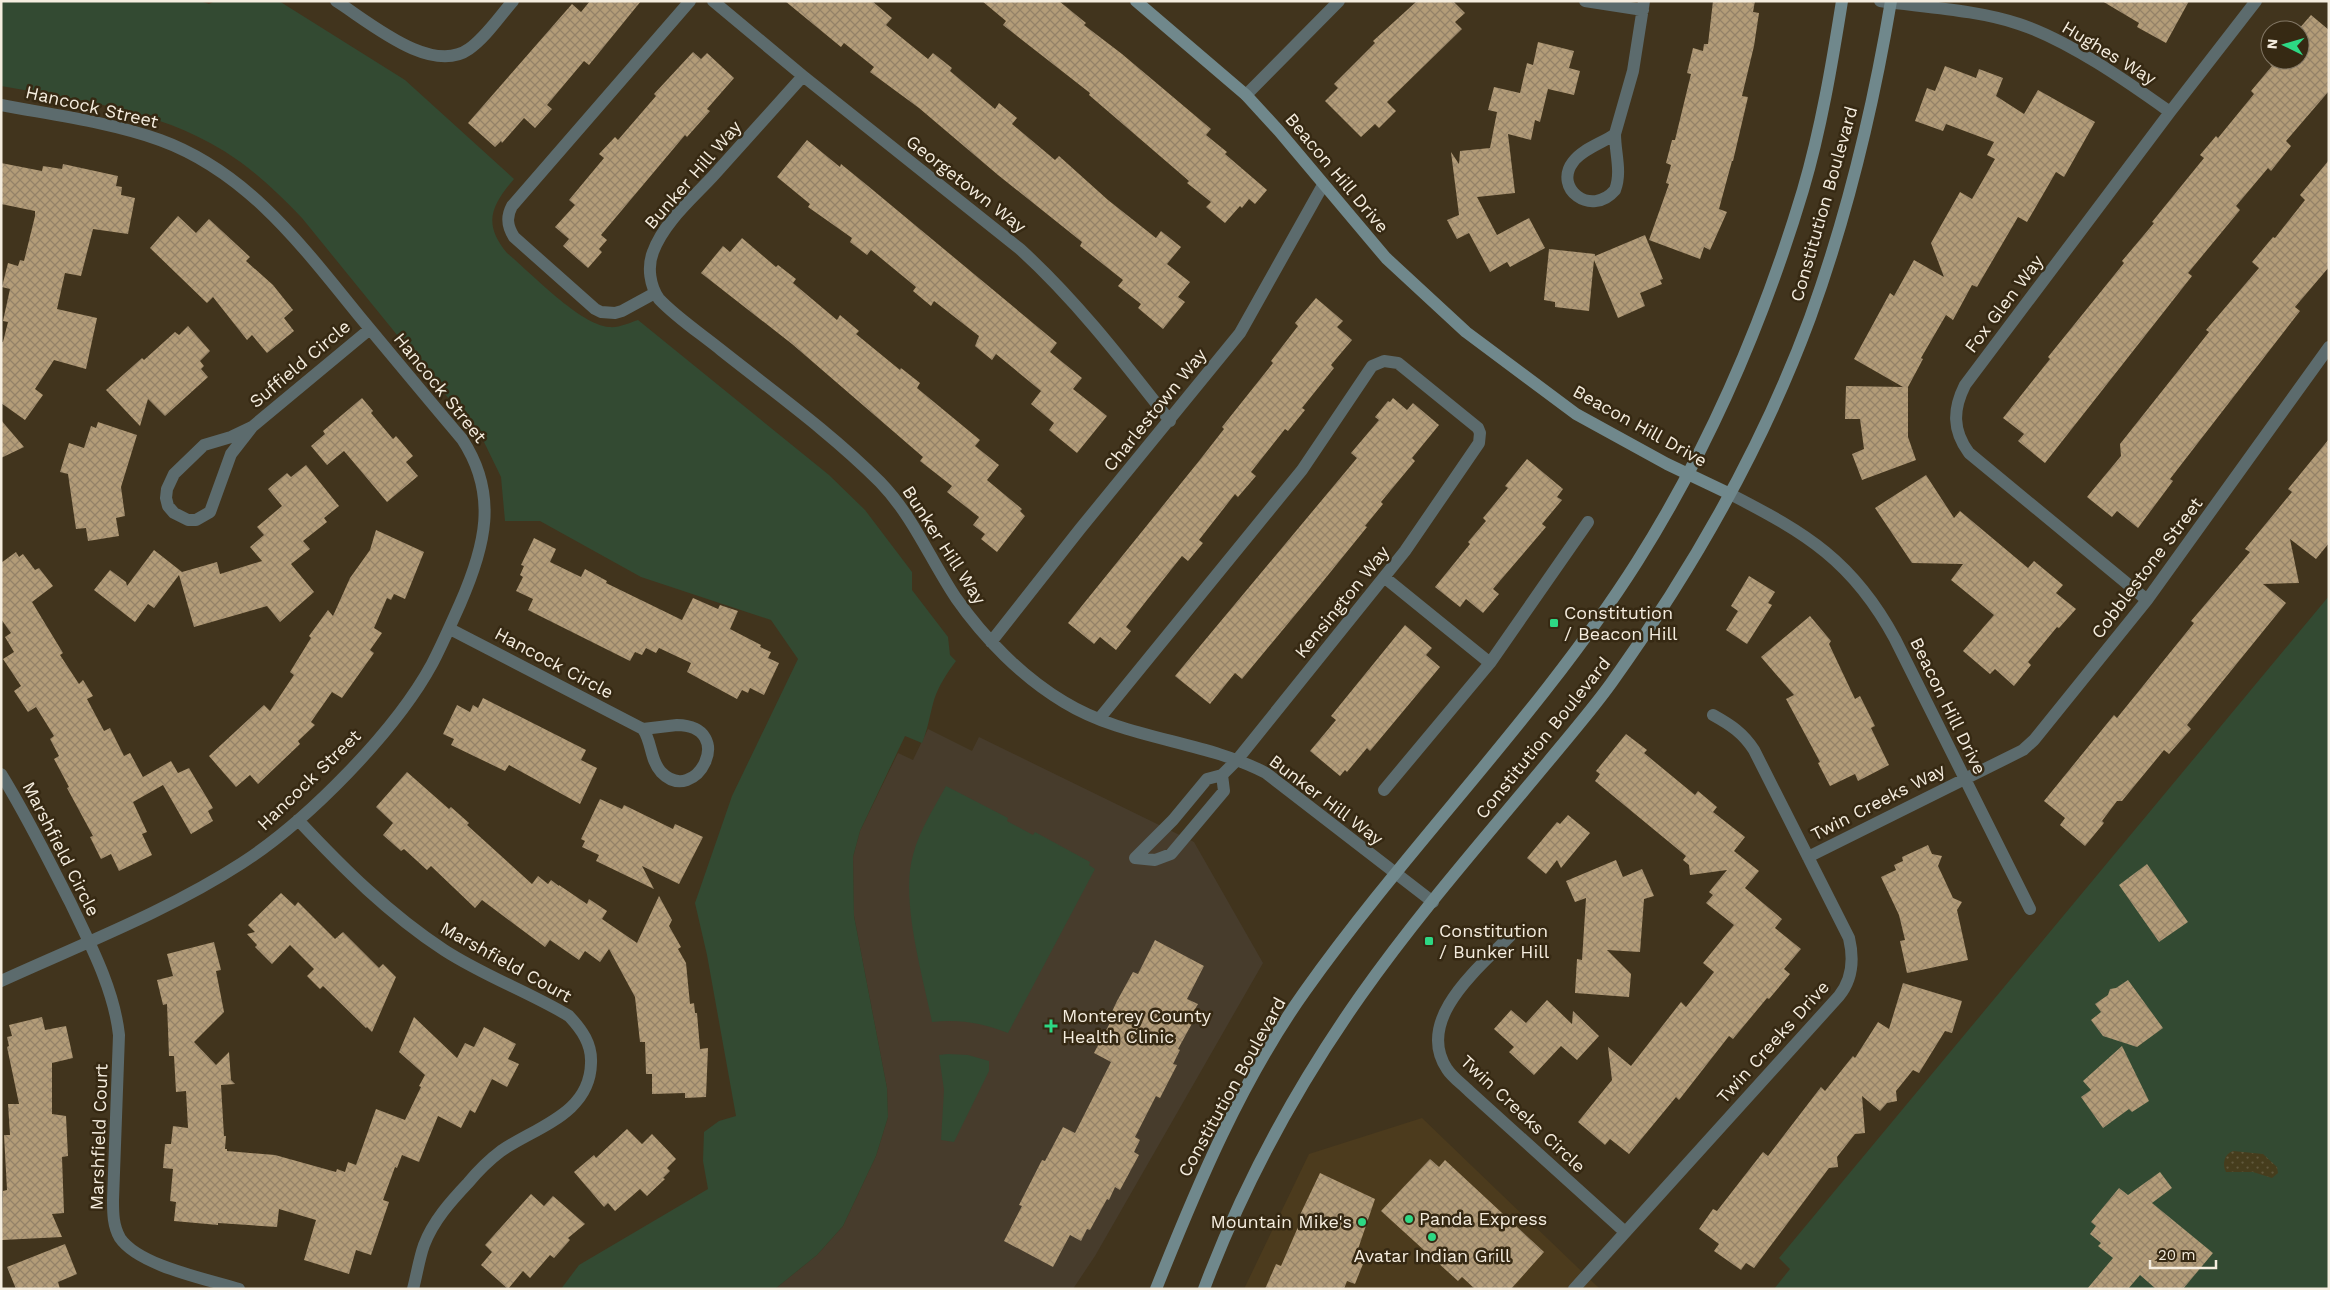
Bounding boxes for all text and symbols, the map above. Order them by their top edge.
street label: Hughes Way [2058,16,2161,89]
north arrow [2260,20,2310,70]
text: N [2264,38,2280,50]
street label: Hancock Street [24,81,161,132]
street label: Constitution Boulevard [1786,104,1861,304]
street label: Beacon Hill Drive [1281,109,1394,237]
street label: Bunker Hill Way [640,116,746,233]
street label: Georgetown Way [902,130,1031,237]
street label: Fox Glen Way [1960,250,2048,357]
street label: Suffield Circle [245,315,354,412]
street label: Hancock Street [390,328,491,447]
street label: Charlestown Way [1099,344,1211,475]
street label: Beacon Hill Drive [1570,380,1711,471]
street label: Bunker Hill Way [898,482,991,608]
street label: Cobblestone Street [2087,493,2207,642]
street label: Kensington Way [1290,541,1394,662]
place label: Constitution / Beacon Hill [1564,602,1678,644]
marker: Constitution / Beacon Hill [1548,617,1560,629]
street label: Hancock Circle [491,622,617,703]
street label: Beacon Hill Drive [1906,634,1991,778]
street label: Constitution Boulevard [1471,653,1614,823]
street label: Hancock Street [253,725,365,834]
street label: Bunker Hill Way [1265,750,1388,850]
street label: Twin Creeks Way [1807,758,1949,844]
street label: Marshfield Circle [18,778,104,920]
street label: Marshfield Court [437,917,576,1007]
place label: Constitution / Bunker Hill [1439,920,1550,962]
marker: Constitution / Bunker Hill [1423,935,1435,947]
street label: Twin Creeks Drive [1712,976,1833,1107]
street label: Constitution Boulevard [1173,993,1290,1180]
place label: Monterey County Health Clinic [1062,1005,1212,1047]
marker: Monterey County Health Clinic [1044,1019,1058,1033]
street label: Twin Creeks Circle [1457,1050,1590,1177]
street label: Marshfield Court [85,1063,112,1211]
place label: Panda Express [1419,1208,1547,1229]
place label: Mountain Mike's [1210,1211,1352,1232]
marker: Panda Express [1403,1213,1415,1225]
marker: Mountain Mike's [1356,1216,1368,1228]
marker: Avatar Indian Grill [1426,1231,1438,1243]
scale bar [2150,1238,2216,1270]
place label: Avatar Indian Grill [1353,1245,1511,1266]
text: 20 m [2158,1246,2196,1264]

